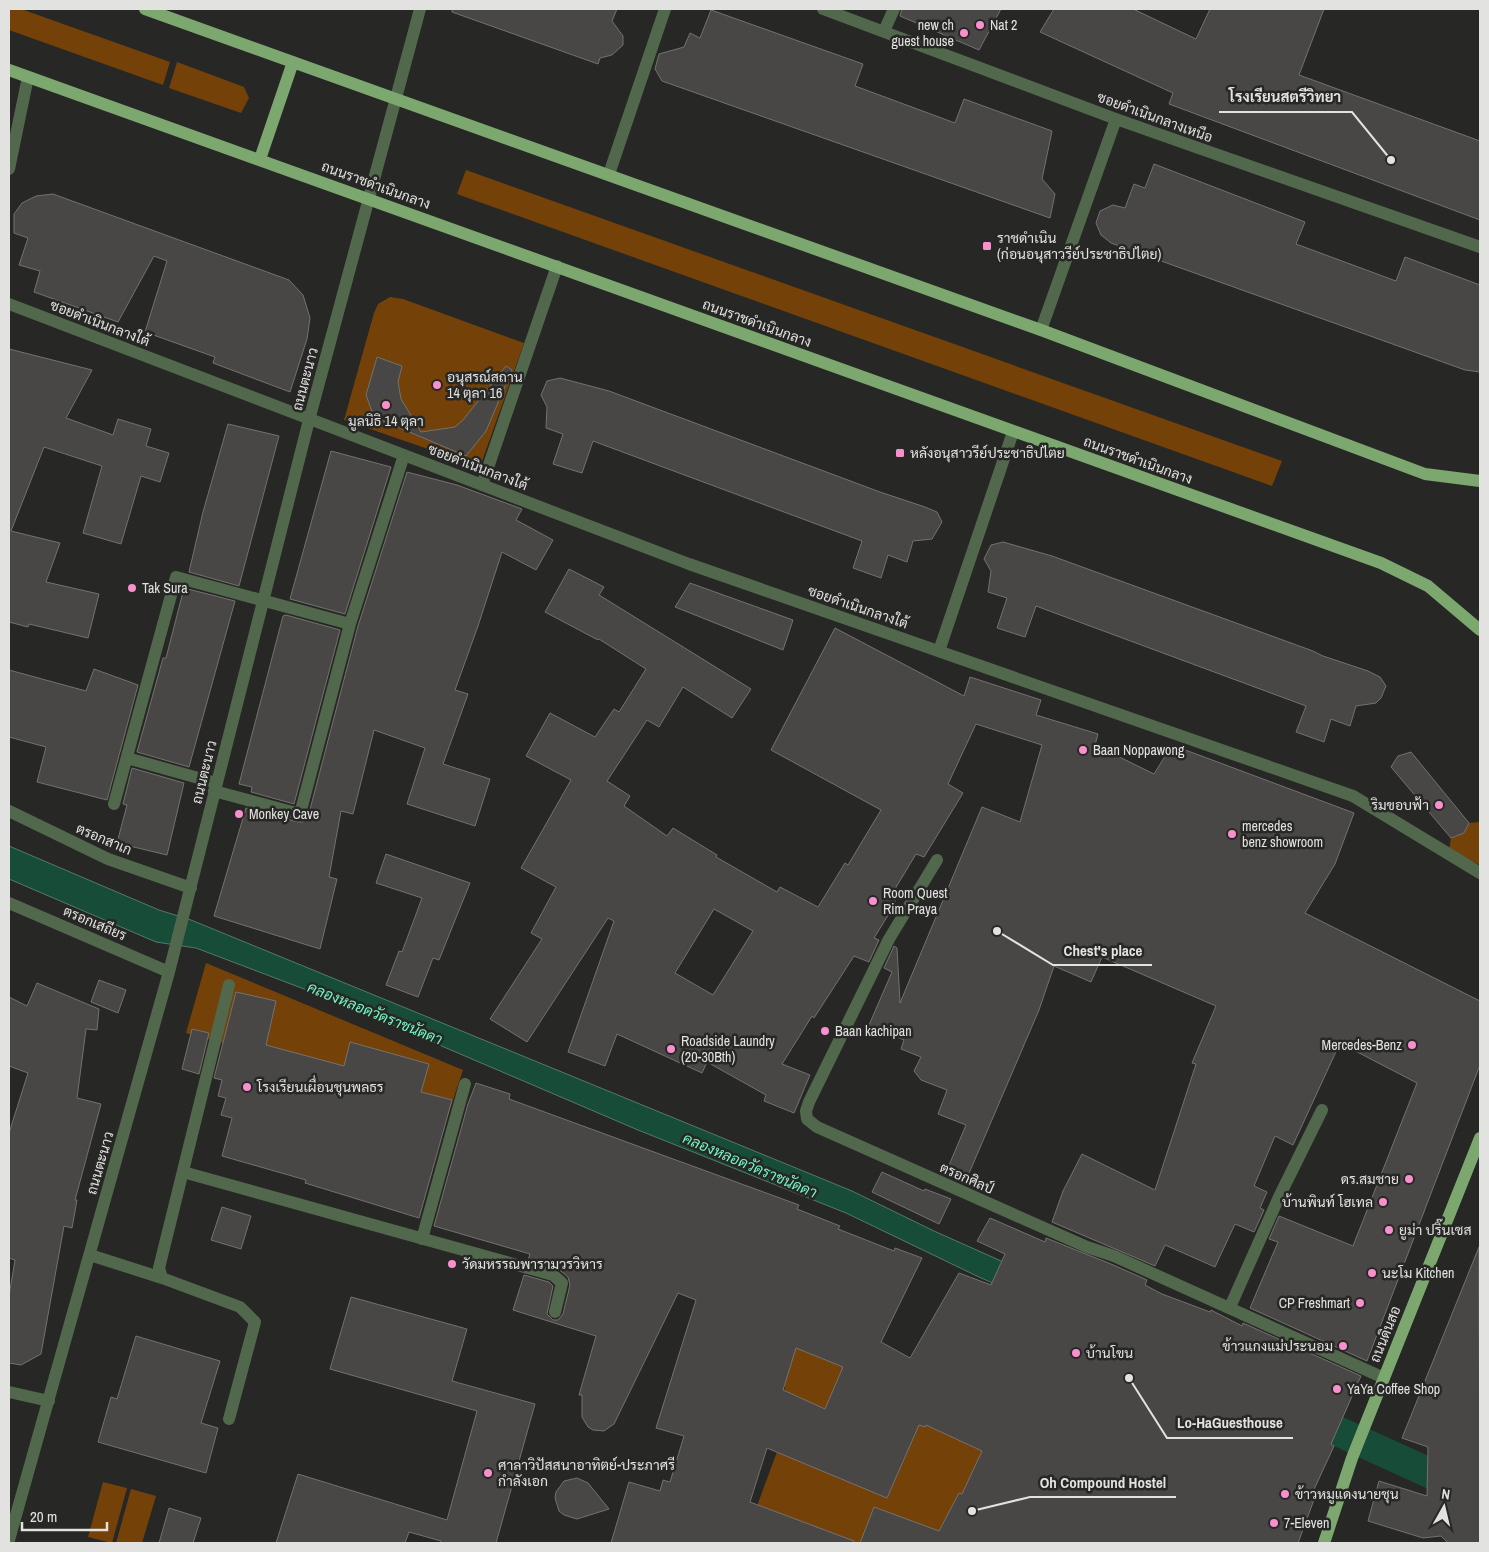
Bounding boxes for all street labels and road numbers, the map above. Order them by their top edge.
street label: ซอยดำเนินกลางเหนือ [1095,88,1215,146]
street label: ถนนราชดำเนินกลาง [319,157,433,213]
street label: ถนนราชดำเนินกลาง [700,295,814,351]
street label: ซอยดำเนินกลางใต้ [48,296,153,351]
street label: ถนนตะนาว [288,345,322,413]
street label: ถนนราชดำเนินกลาง [1081,432,1195,488]
street label: ซอยดำเนินกลางใต้ [426,440,531,495]
street label: ซอยดำเนินกลางใต้ [805,581,911,633]
street label: ถนนตะนาว [187,738,221,806]
street label: ตรอกสาเก [73,819,135,859]
street label: ตรอกเสถียร [61,902,130,944]
street label: ถนนตะนาว [82,1129,118,1197]
street label: ตรอกศิลป์ [937,1158,997,1198]
street label: ถนนดินสอ [1366,1303,1404,1365]

